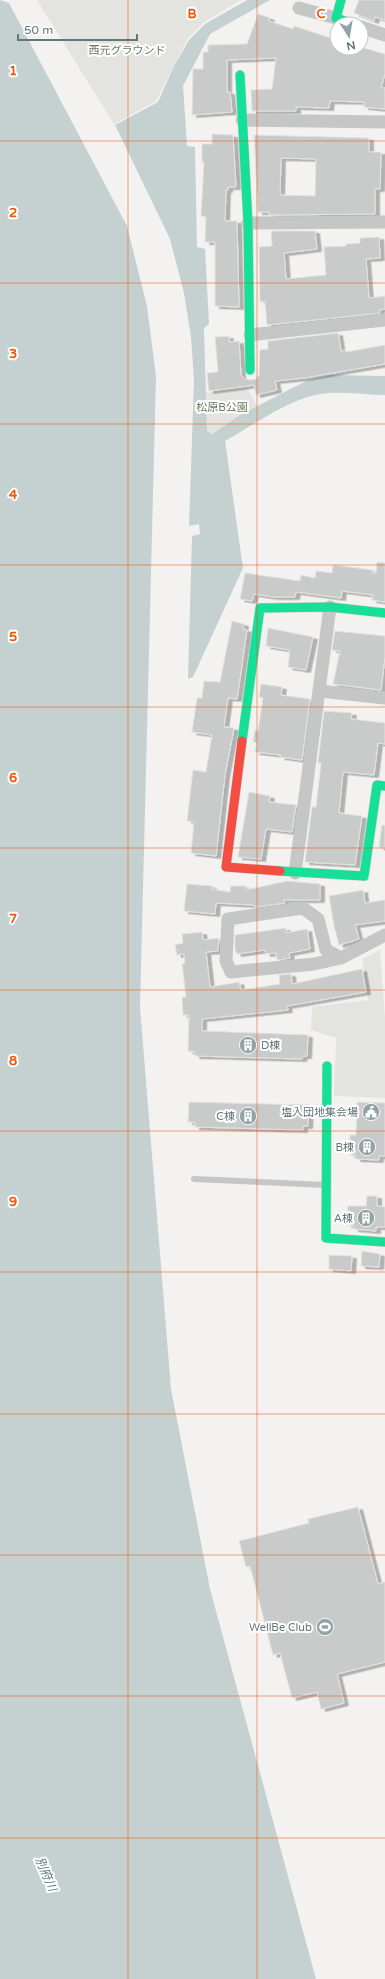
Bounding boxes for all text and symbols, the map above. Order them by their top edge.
text: B [187,6,197,22]
text: C [316,6,326,22]
scale bar [18,16,137,42]
north arrow [329,16,369,56]
text: 50 m [24,23,53,37]
text: N [345,38,357,53]
park label: 西元グラウンド [89,44,166,57]
text: 1 [9,63,17,79]
text: 2 [9,205,17,221]
text: 3 [9,346,17,362]
park label: 松原B公園 [196,401,248,414]
text: 4 [9,487,18,503]
text: 5 [9,629,17,645]
text: 6 [9,770,17,786]
text: 7 [9,911,17,927]
building icon: D棟 [238,1035,258,1055]
place label: D棟 [261,1039,280,1052]
text: 8 [9,1053,17,1069]
public building icon: 塩入団地集会場 [361,1102,381,1122]
building icon: C棟 [238,1106,258,1126]
place label: 塩入団地集会場 [281,1106,358,1119]
place label: C棟 [216,1110,235,1123]
building icon: B棟 [357,1137,377,1157]
place label: B棟 [335,1141,354,1154]
text: 9 [9,1194,17,1210]
building icon: A棟 [356,1208,376,1228]
place label: A棟 [334,1212,353,1225]
sports icon: WellBe Club [315,1617,335,1637]
place label: WellBe Club [249,1621,312,1634]
water label: 別府川 [33,1855,60,1895]

